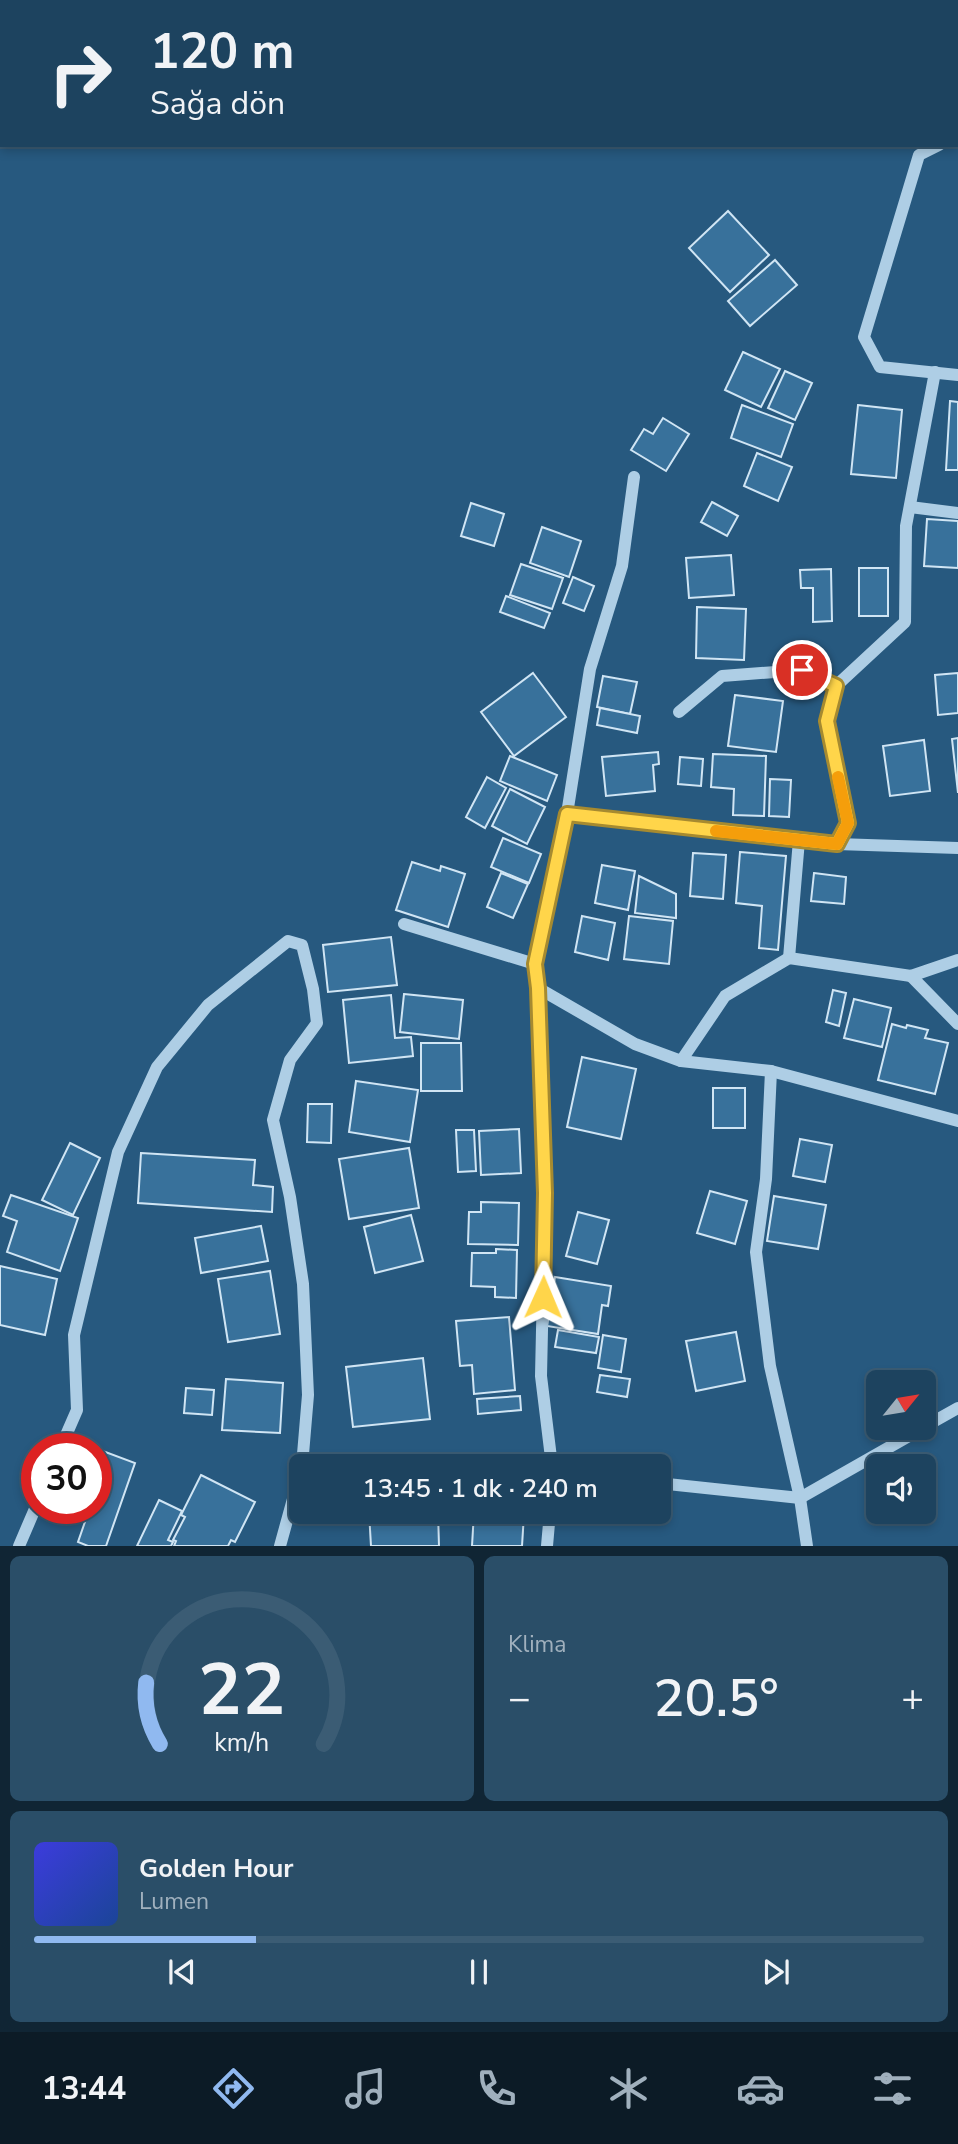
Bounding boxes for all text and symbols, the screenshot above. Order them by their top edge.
text: 120 m [150,18,294,85]
icon: right [35,28,126,119]
text: Sağa dön [150,82,285,125]
pin [772,640,832,700]
icon: arrive [783,651,821,689]
position arrow [506,1260,580,1334]
north arrow [866,1370,936,1440]
map controls [866,1370,936,1524]
speed limit sign: 30 [21,1433,112,1524]
button: sound [866,1454,936,1524]
text: 13:45 · 1 dk · 240 m [362,1471,598,1506]
text: Klima [508,1629,566,1660]
text: 22 [198,1641,286,1741]
text: 20.5° [653,1663,779,1734]
text: − [508,1673,531,1724]
text: + [901,1673,924,1724]
text: km/h [214,1726,270,1760]
text: Golden Hour [139,1851,294,1886]
text: Lumen [139,1886,209,1917]
icon: previous [163,1953,201,1991]
icon: pause [460,1953,498,1991]
icon: next [757,1953,795,1991]
icon: directions [209,2064,258,2113]
icon: music [341,2064,390,2113]
icon: phone [472,2064,521,2113]
icon: climate [604,2064,653,2113]
icon: car [736,2064,785,2113]
icon: filters [868,2064,917,2113]
text: 13:44 [41,2067,126,2110]

